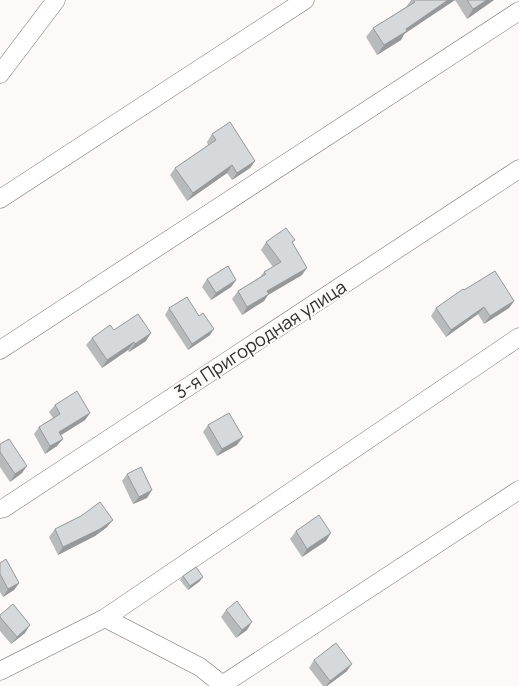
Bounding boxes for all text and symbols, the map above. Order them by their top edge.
street label: 3-я Пригородная улица [169,274,351,404]

